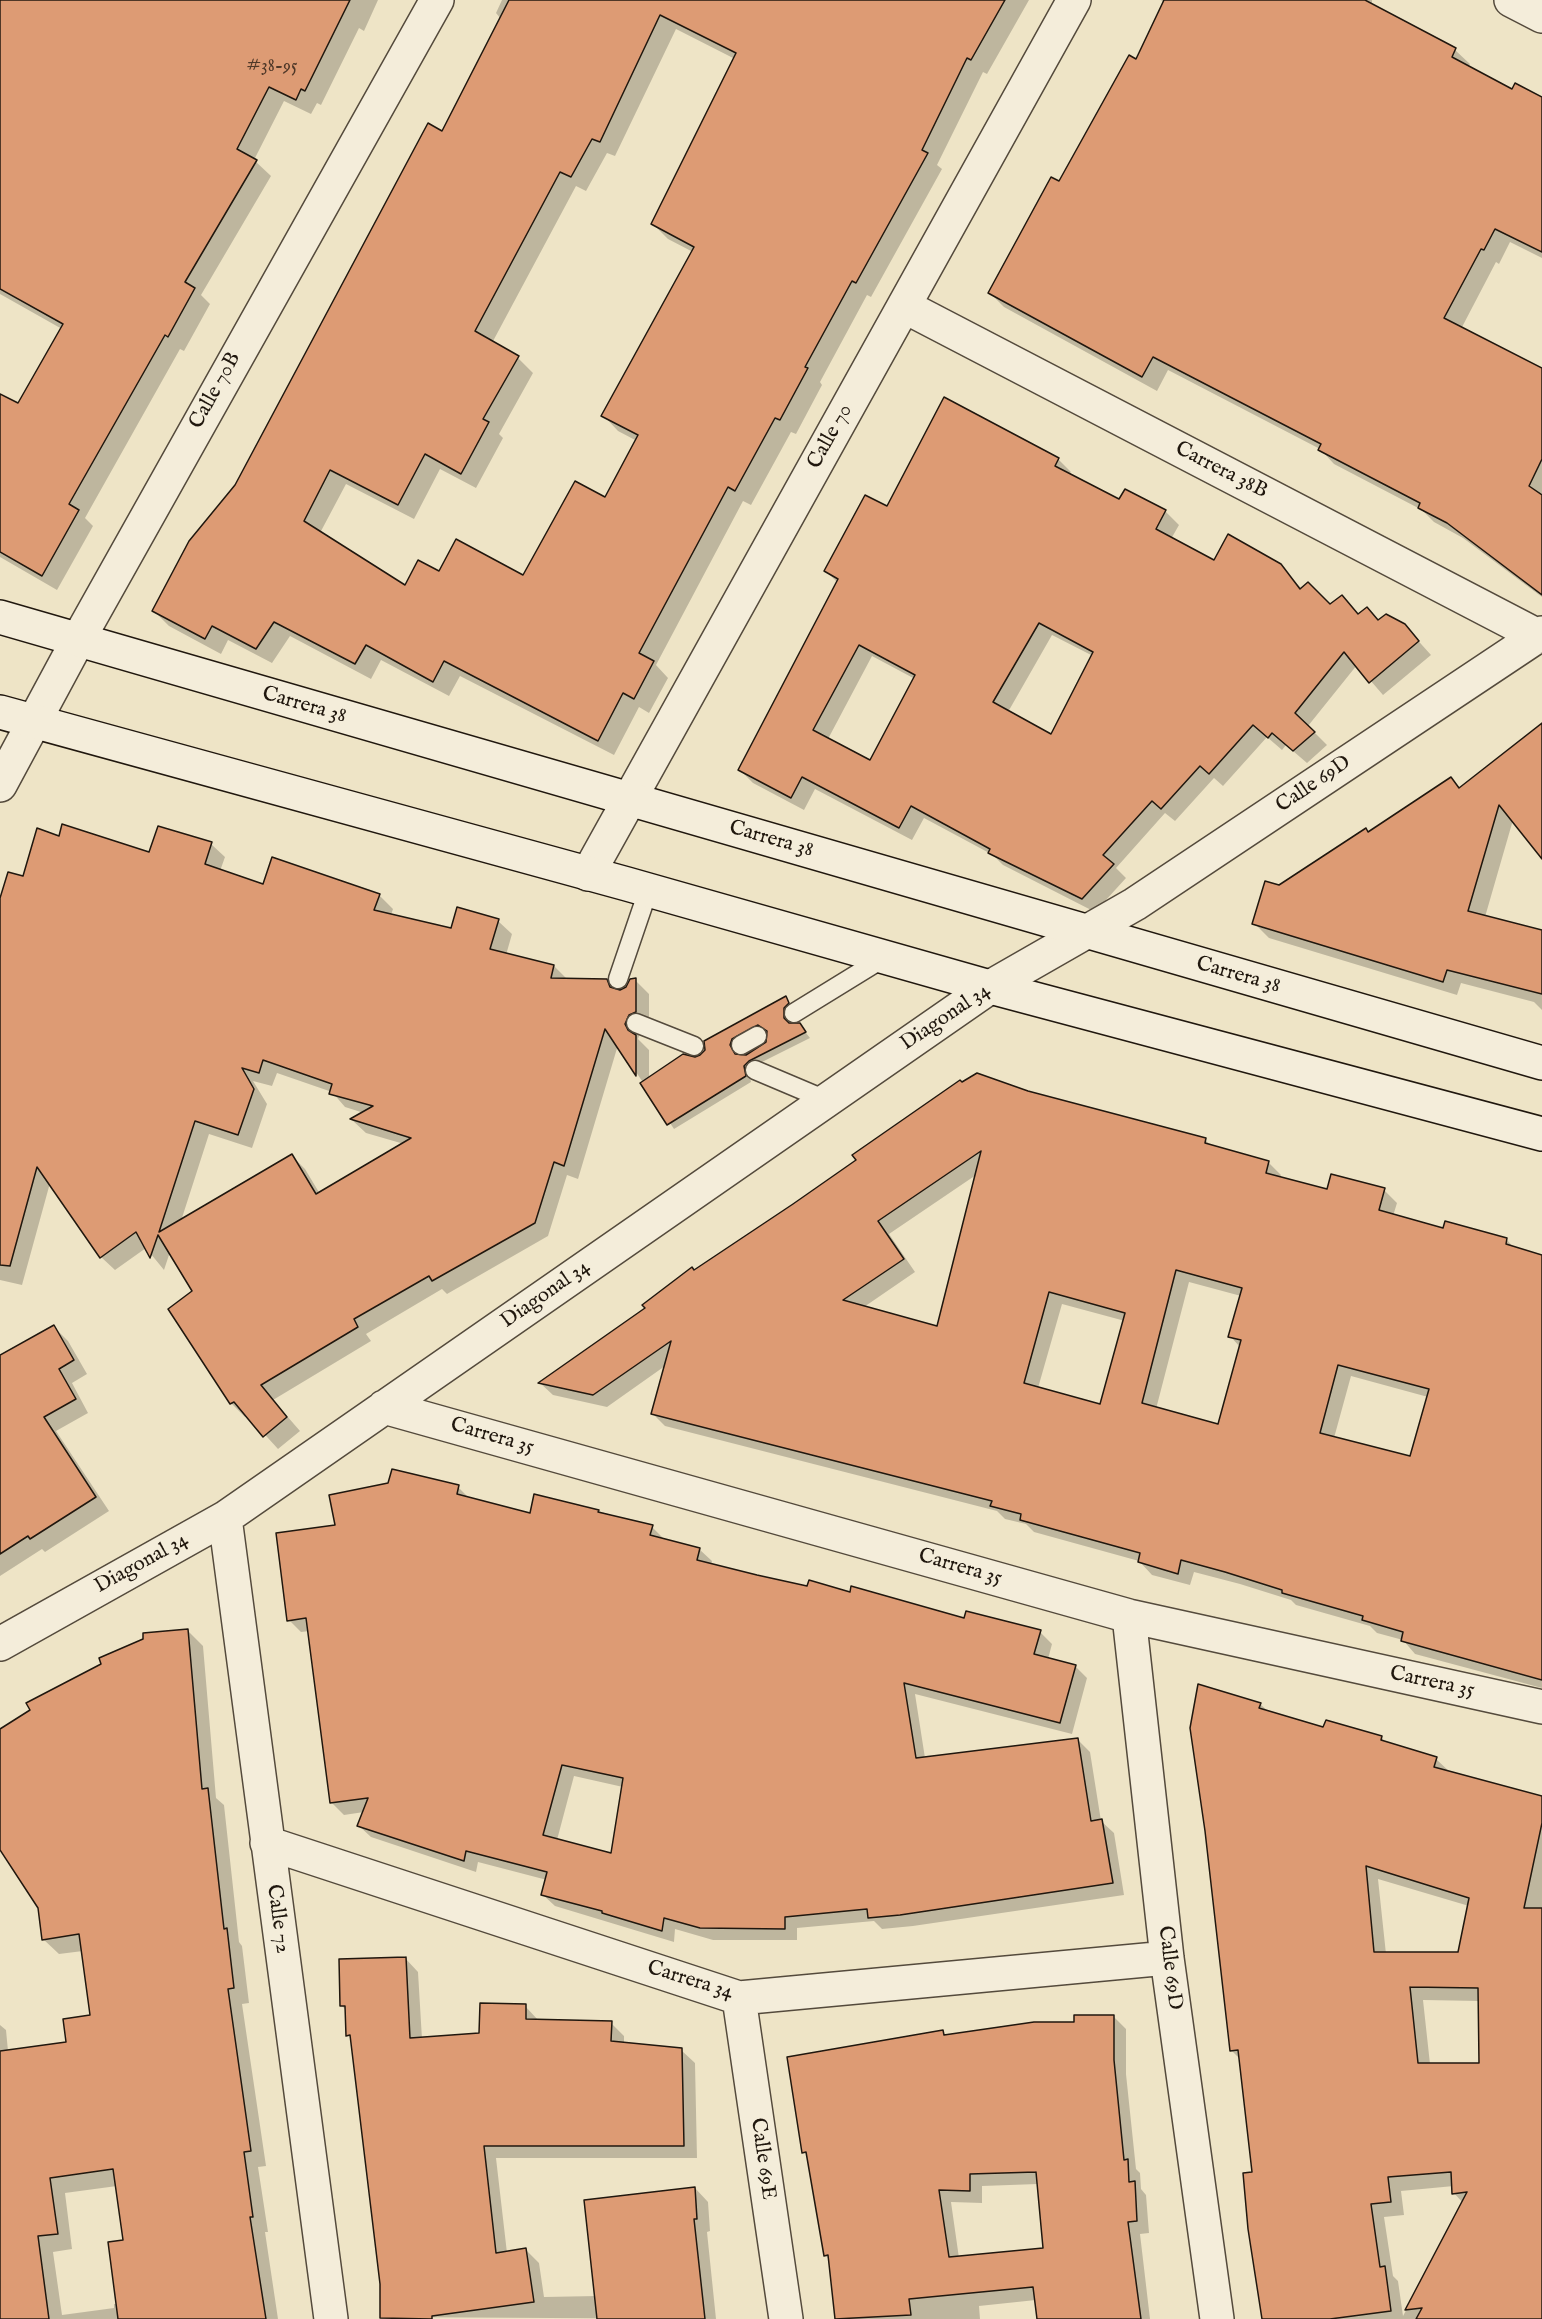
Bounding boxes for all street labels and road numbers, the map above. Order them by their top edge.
street label: Calle 70B [185,348,247,434]
street label: Calle 70 [803,400,859,474]
street label: Carrera 38B [1171,437,1271,505]
street label: Carrera 38 [259,682,349,730]
street label: Calle 69D [1272,751,1356,819]
street label: Carrera 38 [726,816,816,864]
street label: Carrera 38 [1193,952,1283,1000]
street label: Diagonal 34 [896,979,996,1057]
street label: Diagonal 34 [497,1255,595,1335]
street label: Carrera 35 [447,1413,537,1461]
street label: Diagonal 34 [91,1528,193,1600]
street label: Carrera 35 [915,1544,1005,1592]
street label: Carrera 35 [1387,1662,1477,1704]
street label: Calle 72 [260,1883,294,1955]
street label: Calle 69D [1151,1924,1187,2012]
street label: Carrera 34 [644,1956,736,2006]
street label: Calle 69E [744,2117,780,2201]

